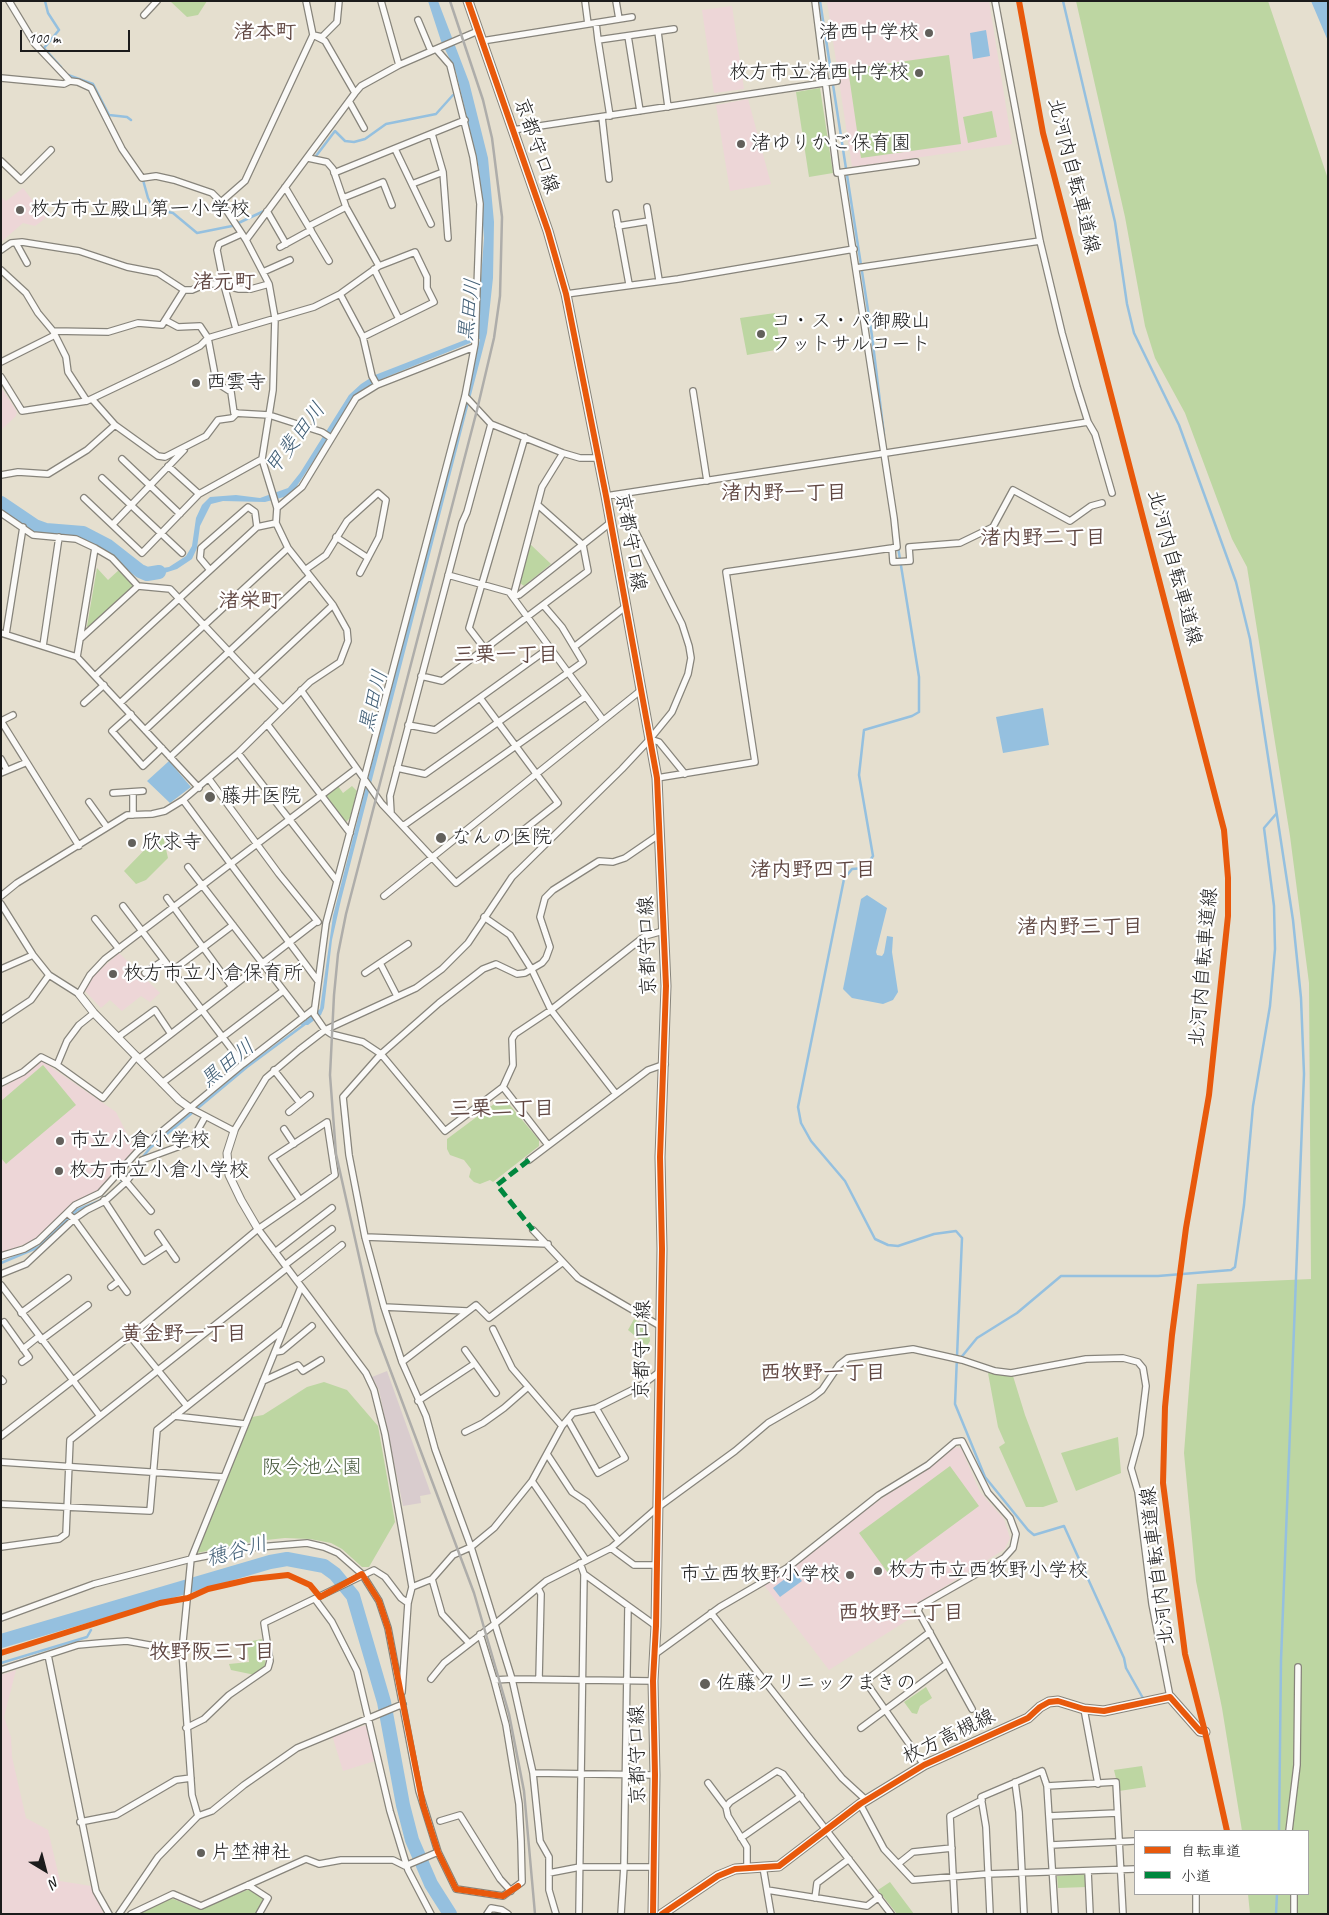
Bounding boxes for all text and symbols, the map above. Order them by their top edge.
district label: 渚本町 [234,19,296,45]
scale bar [22,20,132,52]
place label: 渚西中学校 [819,21,919,45]
marker: 渚西中学校 [923,27,935,39]
text: 100 m [28,29,60,48]
place label: 枚方市立渚西中学校 [729,61,909,85]
marker: 枚方市立渚西中学校 [913,67,925,79]
street label: 京都守口線 [508,95,564,197]
street label: 北河内自転車道線 [1042,95,1104,257]
place label: 渚ゆりかご保育園 [751,132,911,156]
marker: 渚ゆりかご保育園 [735,138,747,150]
place label: 枚方市立殿山第一小学校 [30,198,250,222]
marker: 枚方市立殿山第一小学校 [14,204,26,216]
district label: 渚元町 [193,269,255,295]
water label: 黒田川 [454,277,486,343]
place label: コ・ス・パ御殿山 フットサルコート [771,310,931,357]
marker: コ・ス・パ御殿山 フットサルコート [755,328,767,340]
place label: 西雲寺 [206,371,266,395]
marker: 西雲寺 [190,377,202,389]
water label: 甲斐田川 [261,398,331,480]
district label: 渚内野一丁目 [721,480,847,506]
street label: 北河内自転車道線 [1142,488,1206,648]
street label: 京都守口線 [609,491,651,593]
district label: 渚内野二丁目 [980,525,1106,551]
district label: 渚栄町 [219,588,281,614]
district label: 三栗一丁目 [454,642,558,668]
water label: 黒田川 [354,667,394,735]
place label: 藤井医院 [221,785,301,809]
marker: 藤井医院 [203,790,217,804]
place label: なんの医院 [452,826,552,850]
place label: 欣求寺 [142,831,202,855]
marker: なんの医院 [434,831,448,845]
marker: 欣求寺 [126,837,138,849]
district label: 渚内野四丁目 [750,857,876,883]
street label: 北河内自転車道線 [1185,886,1223,1048]
street label: 京都守口線 [634,896,662,996]
district label: 渚内野三丁目 [1017,914,1143,940]
place label: 枚方市立小倉保育所 [123,962,303,986]
marker: 枚方市立小倉保育所 [107,968,119,980]
water label: 黒田川 [196,1034,260,1094]
district label: 三栗二丁目 [450,1096,554,1122]
place label: 市立小倉小学校 [70,1129,210,1153]
marker: 市立小倉小学校 [54,1135,66,1147]
place label: 枚方市立小倉小学校 [69,1159,249,1183]
marker: 枚方市立小倉小学校 [53,1165,65,1177]
street label: 京都守口線 [630,1300,656,1400]
district label: 黄金野一丁目 [121,1321,247,1347]
district label: 西牧野一丁目 [760,1360,886,1386]
park label: 阪今池公園 [262,1456,362,1480]
street label: 北河内自転車道線 [1136,1485,1180,1647]
water label: 穂谷川 [203,1532,271,1572]
place label: 枚方市立西牧野小学校 [888,1559,1088,1583]
place label: 市立西牧野小学校 [680,1563,840,1587]
marker: 枚方市立西牧野小学校 [872,1565,884,1577]
marker: 市立西牧野小学校 [844,1569,856,1581]
district label: 西牧野二丁目 [838,1600,964,1626]
district label: 牧野阪三丁目 [149,1639,275,1665]
place label: 佐藤クリニックまきの [716,1672,916,1696]
marker: 佐藤クリニックまきの [698,1677,712,1691]
street label: 枚方高槻線 [899,1704,999,1770]
street label: 京都守口線 [625,1705,651,1805]
legend [1134,1830,1309,1895]
place label: 片埜神社 [211,1841,291,1865]
text: 自転車道 [1181,1842,1241,1861]
north arrow [20,1845,70,1895]
marker: 片埜神社 [195,1847,207,1859]
text: 小道 [1181,1867,1211,1886]
text: N [46,1873,63,1892]

